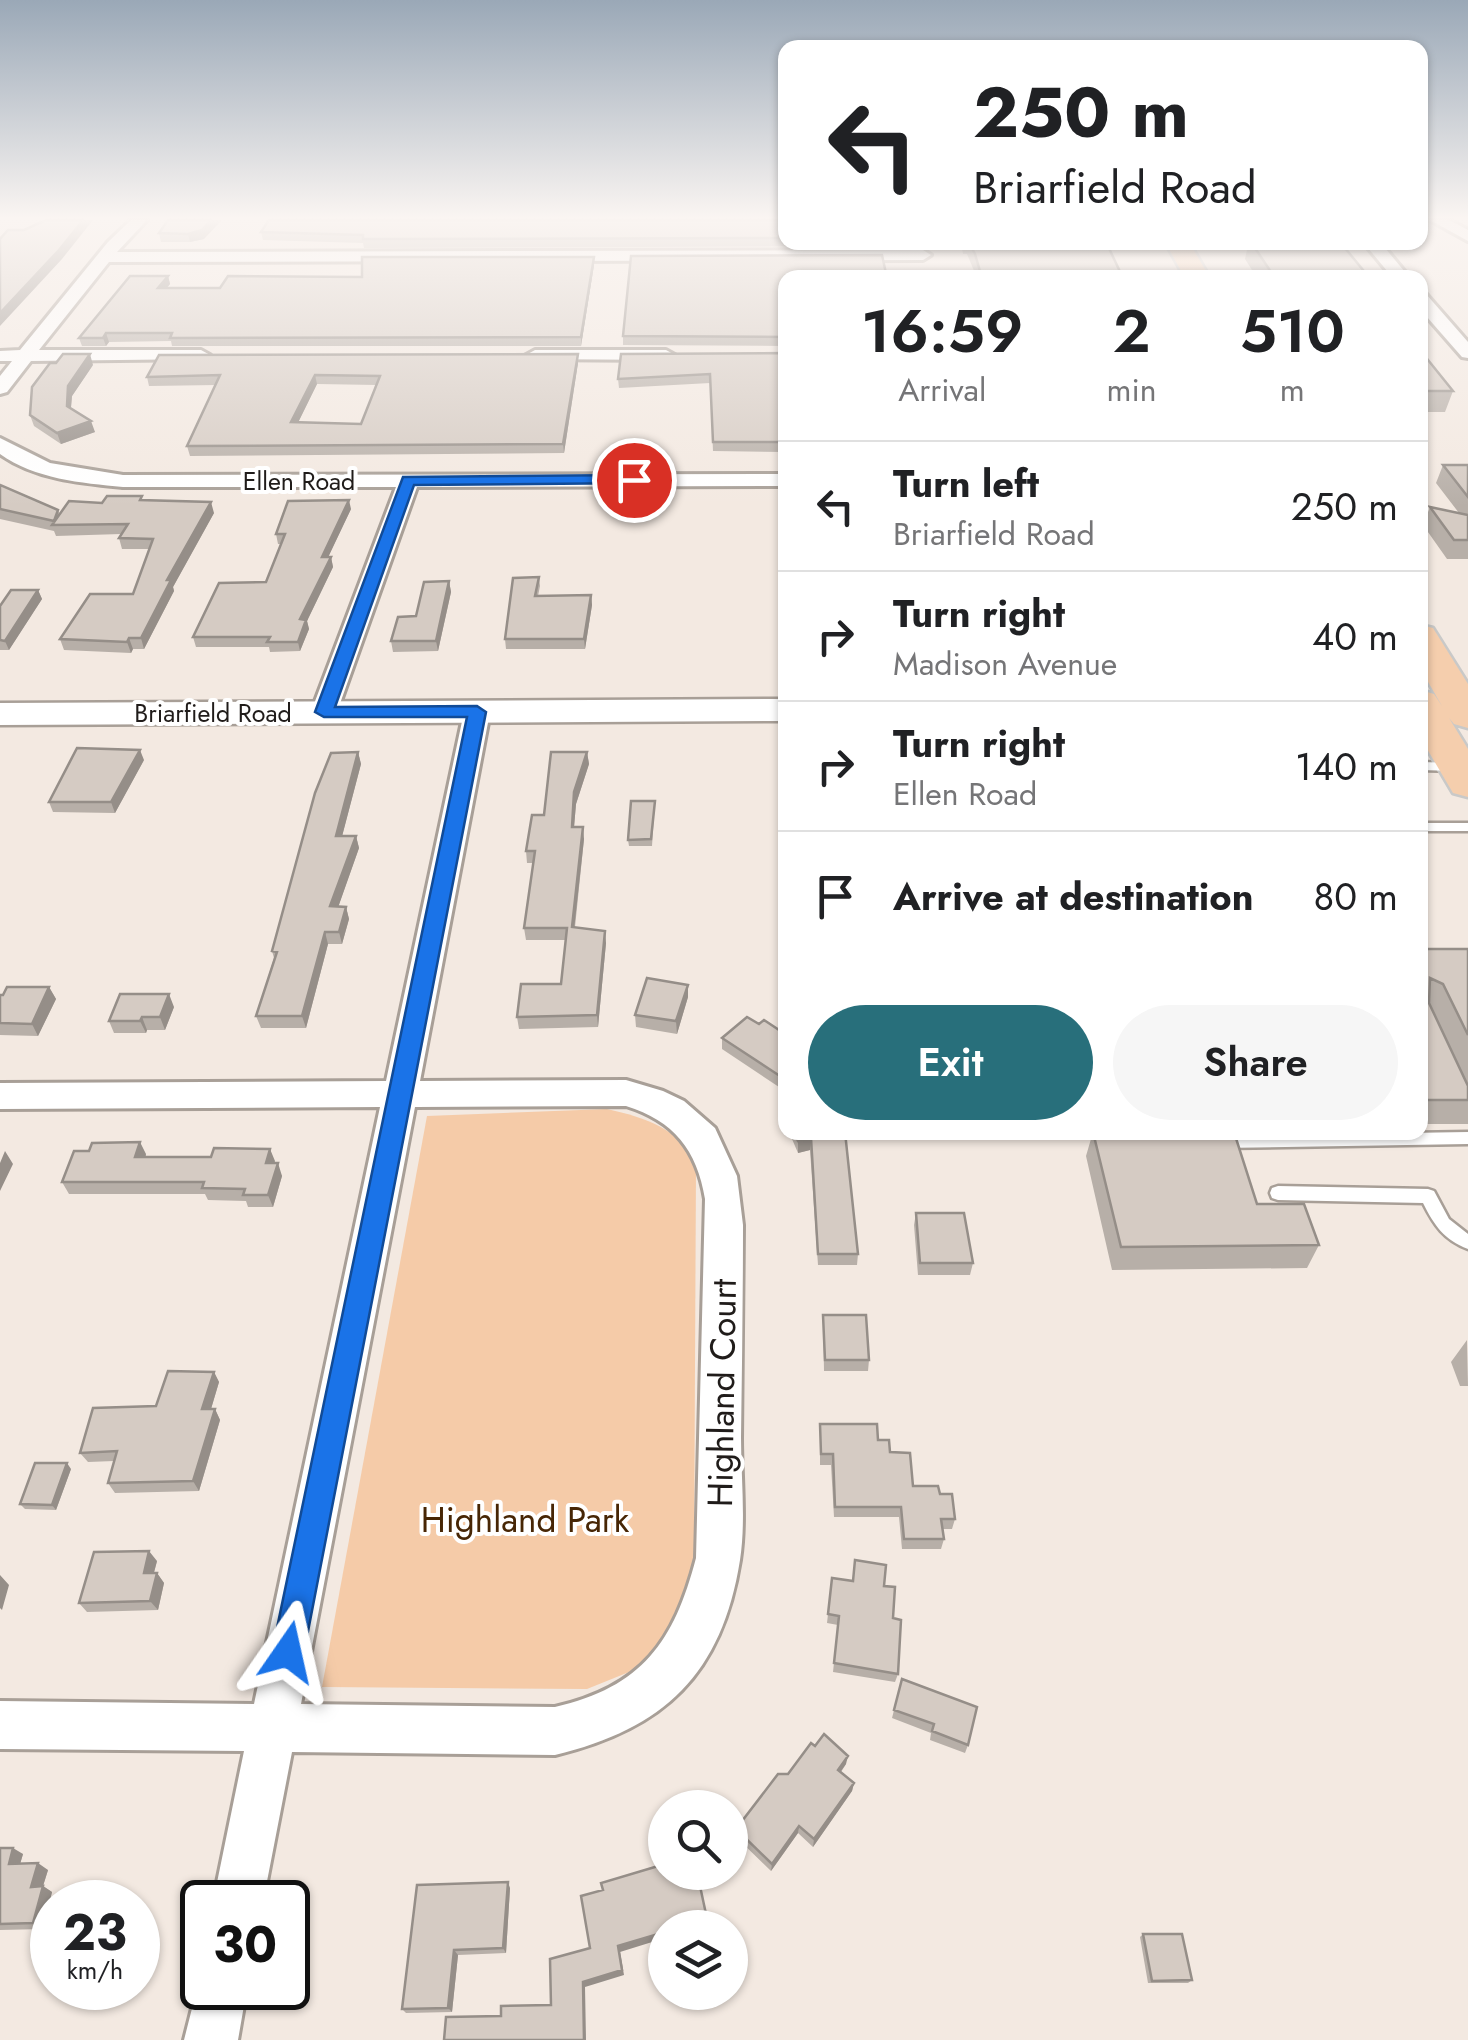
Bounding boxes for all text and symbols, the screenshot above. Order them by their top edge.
text: 250 m [973,62,1189,163]
icon: left [808,80,938,210]
text: Briarfield Road [973,155,1257,220]
text: 16:59 [861,288,1023,375]
text: 2 [1113,288,1150,375]
text: 510 [1240,288,1345,375]
text: Arrival [898,367,986,413]
text: min [1107,367,1157,413]
text: m [1280,367,1305,413]
pin [592,438,677,523]
icon: arrive [607,453,662,508]
text: Turn left [893,456,1039,511]
street label: Ellen Road [243,463,355,499]
icon: left [808,479,863,534]
text: 250 m [1291,479,1398,534]
text: Briarfield Road [893,511,1095,557]
text: Turn right [893,586,1065,641]
icon: right [808,609,863,664]
text: 40 m [1312,609,1398,664]
text: Madison Avenue [893,641,1117,687]
street label: Briarfield Road [134,695,292,731]
text: Turn right [893,716,1065,771]
icon: right [808,739,863,794]
text: 140 m [1295,739,1398,794]
text: Ellen Road [893,771,1037,817]
icon: arrive [808,869,863,924]
text: Arrive at destination [893,869,1254,924]
text: 80 m [1313,869,1398,924]
button: Exit [808,1005,1093,1120]
button: Share [1113,1005,1398,1120]
street label: Highland Court [695,1278,749,1507]
park label: Highland Park [421,1495,630,1545]
position arrow [236,1600,340,1704]
map controls [648,1790,748,2010]
button: search [648,1790,748,1890]
speed limit sign: 30 [180,1880,310,2010]
text: 23 [63,1896,127,1969]
button: layers [648,1910,748,2010]
text: km/h [67,1952,123,1988]

